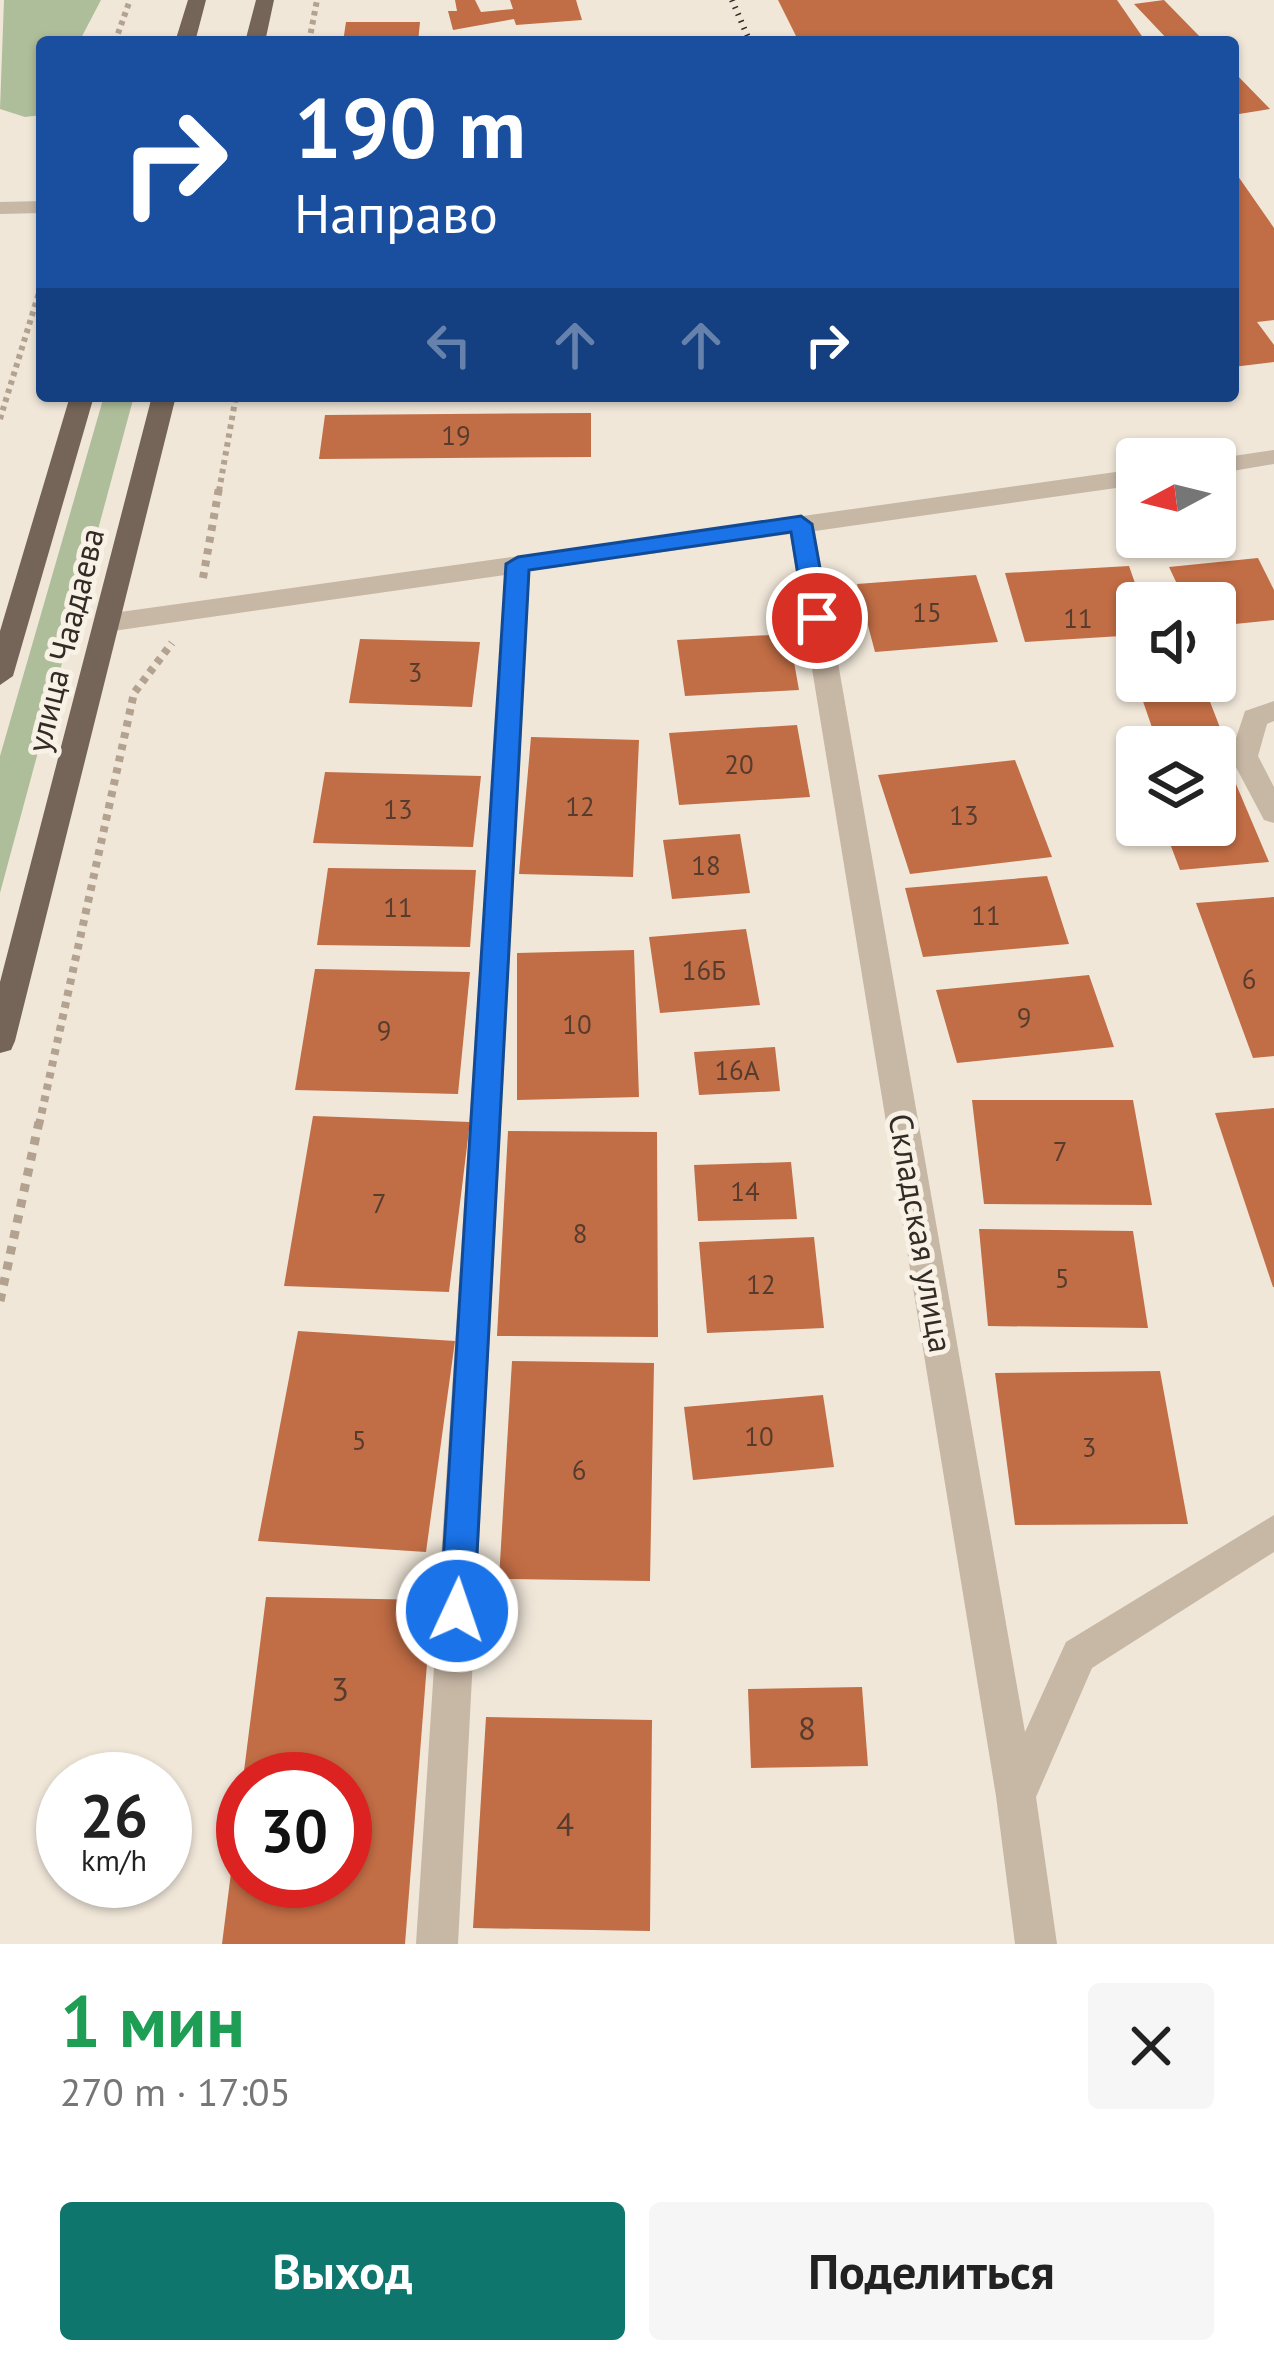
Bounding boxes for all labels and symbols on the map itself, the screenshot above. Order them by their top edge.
house number: 19 [441,418,471,452]
north arrow [1116,438,1236,558]
street label: улица Чаадаева [16,523,113,756]
pin [766,567,868,669]
house number: 15 [912,595,942,629]
house number: 11 [1063,601,1093,635]
house number: 3 [408,655,422,689]
house number: 20 [724,747,754,781]
house number: 12 [565,789,595,823]
house number: 13 [383,792,413,826]
house number: 13 [949,798,979,832]
house number: 18 [691,848,721,882]
house number: 11 [383,890,413,924]
house number: 11 [971,898,1001,932]
house number: 16Б [682,953,726,987]
house number: 6 [1242,962,1256,996]
house number: 9 [1017,1000,1031,1034]
house number: 10 [562,1007,592,1041]
house number: 9 [377,1013,391,1047]
house number: 16А [714,1053,760,1087]
street label: Складская улица [879,1110,964,1356]
house number: 7 [1053,1134,1067,1168]
house number: 14 [730,1174,760,1208]
house number: 7 [372,1186,386,1220]
house number: 8 [573,1216,587,1250]
house number: 5 [1055,1261,1069,1295]
house number: 12 [746,1267,776,1301]
house number: 10 [744,1419,774,1453]
house number: 5 [352,1423,366,1457]
house number: 3 [1082,1430,1096,1464]
house number: 6 [572,1453,586,1487]
position arrow [394,1548,520,1674]
house number: 3 [331,1667,349,1710]
house number: 8 [798,1706,816,1749]
speed limit sign: 30 [216,1752,372,1908]
house number: 4 [556,1802,574,1845]

